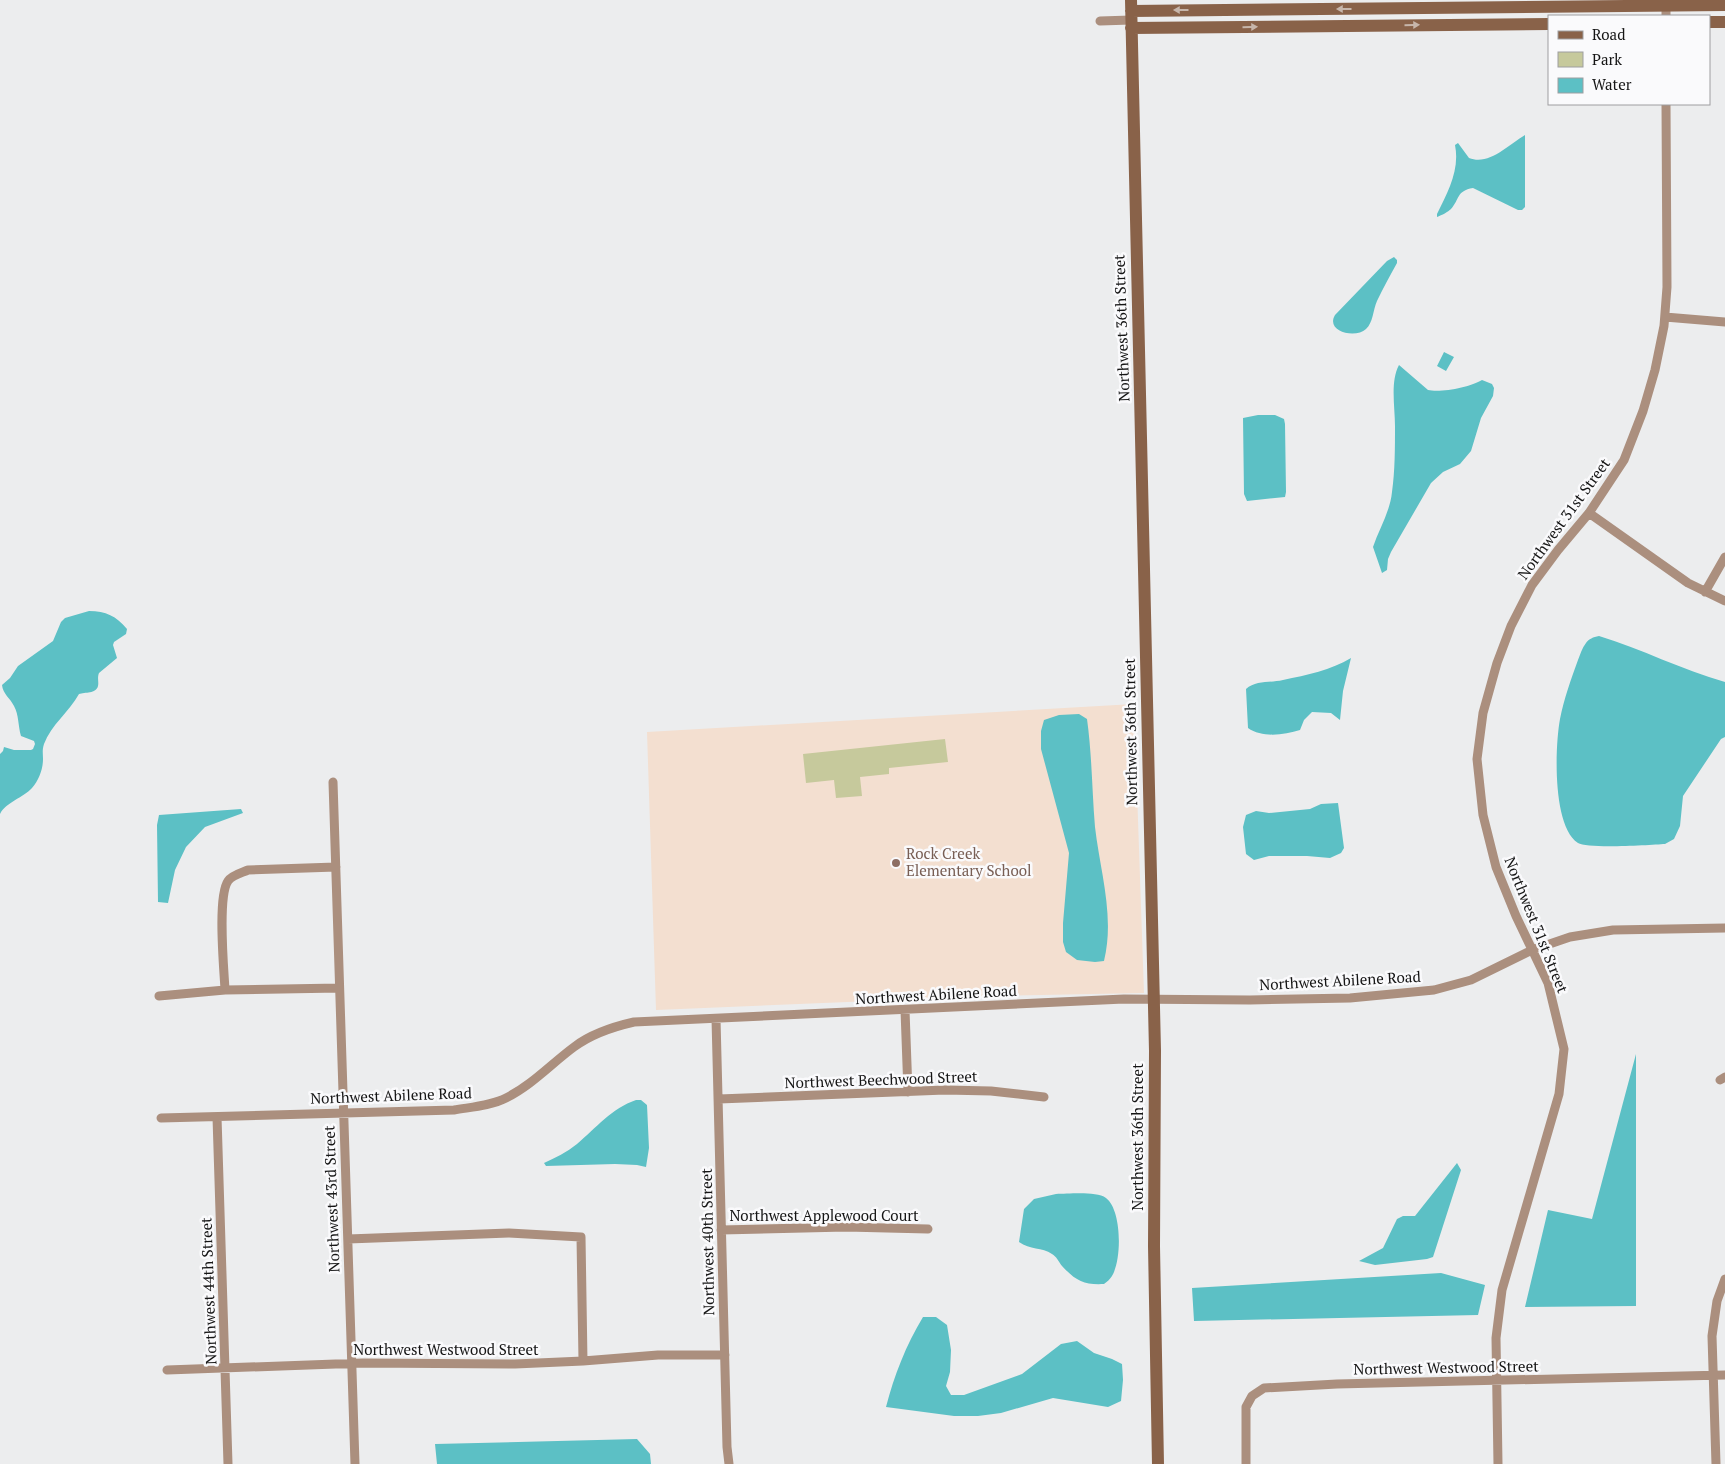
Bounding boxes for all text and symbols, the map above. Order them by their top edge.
one-way arrow [1336,5,1352,13]
one-way arrow [1173,6,1189,14]
legend [1548,15,1710,105]
one-way arrow [1405,21,1421,29]
one-way arrow [1242,23,1258,31]
text: Road [1592,24,1625,44]
text: Park [1592,49,1622,69]
text: Water [1592,74,1632,94]
street label: Northwest 36th Street [1108,254,1134,402]
street label: Northwest 31st Street [1512,453,1614,583]
street label: Northwest 36th Street [1119,658,1141,806]
place label: Rock Creek Elementary School [906,843,1032,880]
street label: Northwest 31st Street [1500,854,1574,996]
marker: Rock Creek Elementary School [890,857,902,869]
street label: Northwest Abilene Road [1259,966,1421,994]
street label: Northwest Abilene Road [855,980,1017,1008]
street label: Northwest 36th Street [1127,1063,1147,1211]
street label: Northwest Beechwood Street [784,1066,978,1092]
street label: Northwest Abilene Road [310,1082,472,1108]
street label: Northwest 43rd Street [318,1125,344,1273]
street label: Northwest 40th Street [696,1168,718,1316]
street label: Northwest Applewood Court [729,1205,919,1225]
street label: Northwest 44th Street [195,1217,221,1365]
street label: Northwest Westwood Street [353,1339,539,1359]
street label: Northwest Westwood Street [1353,1355,1539,1379]

